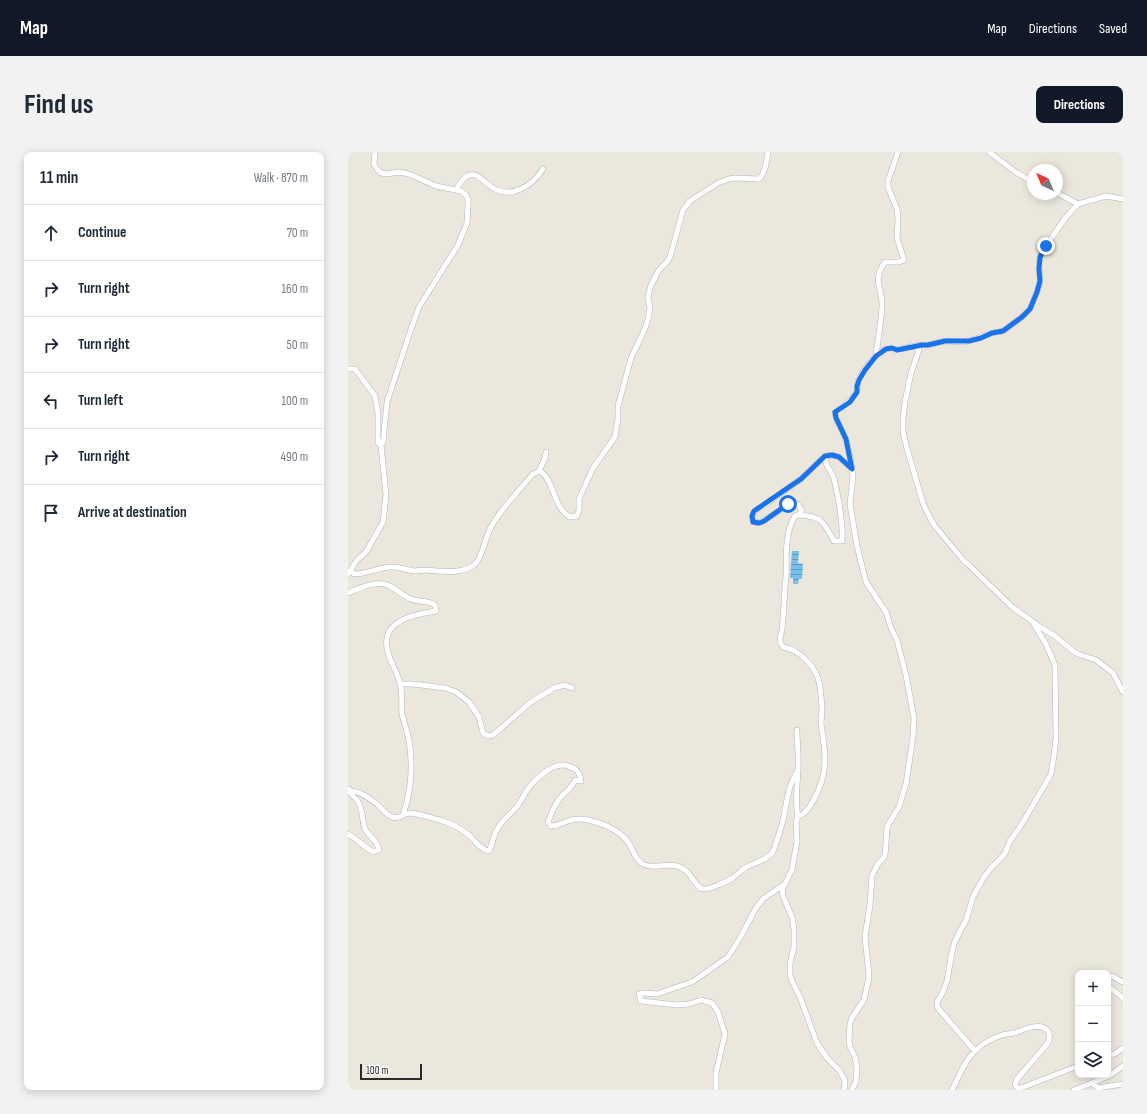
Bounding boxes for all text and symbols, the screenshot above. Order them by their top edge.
text: Map [20,17,48,40]
text: Map [987,20,1007,37]
text: Directions [1029,20,1077,37]
text: Saved [1099,20,1127,37]
button: Directions [1036,86,1123,123]
text: Find us [24,88,93,121]
north arrow [1027,164,1063,200]
text: 11 min [40,168,78,188]
text: Walk · 870 m [254,170,308,186]
icon: ahead [40,222,62,244]
text: Continue [78,223,127,242]
text: 70 m [287,225,308,241]
route end [1037,237,1055,255]
icon: right [40,278,62,300]
text: Turn right [78,279,130,298]
text: 160 m [282,281,308,297]
icon: right [40,334,62,356]
text: Turn right [78,335,130,354]
text: 50 m [287,337,308,353]
icon: left [40,390,62,412]
text: Turn left [78,391,123,410]
text: 100 m [281,393,308,409]
icon: right [40,446,62,468]
text: Turn right [78,447,130,466]
text: 490 m [281,449,308,465]
route start [779,495,797,513]
icon: arrive [40,502,62,524]
text: Arrive at destination [78,503,187,522]
map controls [1075,970,1111,1078]
button: + [1075,970,1111,1006]
button: − [1075,1006,1111,1042]
button: layers [1075,1042,1111,1078]
scale bar [360,1062,422,1081]
text: 100 m [366,1064,388,1077]

